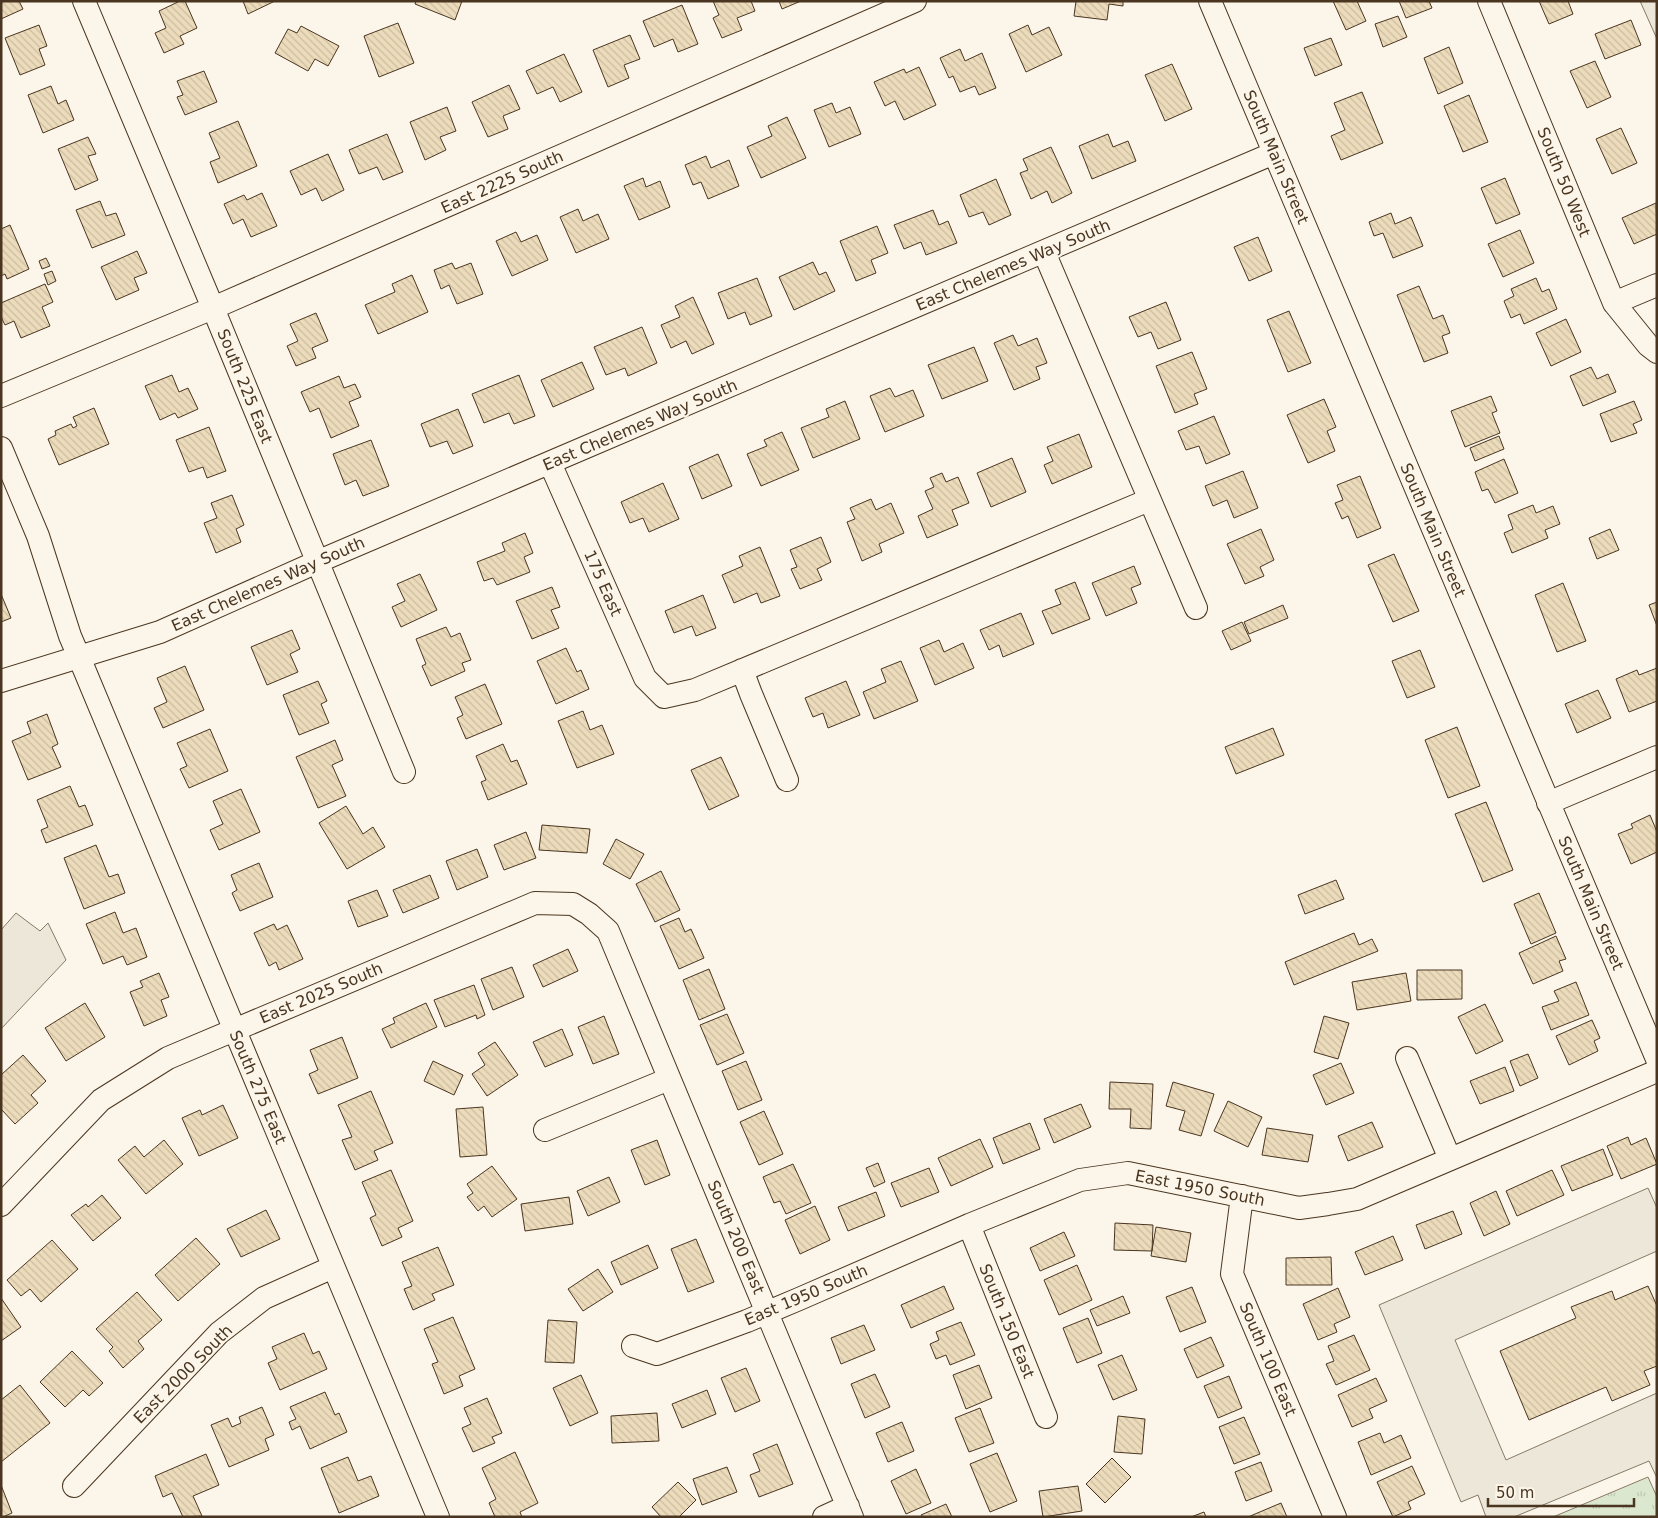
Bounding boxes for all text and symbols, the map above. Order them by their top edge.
street label: South Main Street [1239,87,1313,227]
street label: South 50 West [1533,124,1595,240]
street label: East 2225 South [438,146,566,218]
street label: East Chelemes Way South [913,215,1113,315]
street label: South 225 East [213,326,277,446]
street label: East Chelemes Way South [540,375,740,475]
street label: South Main Street [1396,460,1470,600]
street label: East Chelemes Way South [168,533,368,635]
street label: 175 East [580,547,626,619]
street label: South Main Street [1554,833,1628,973]
street label: East 2025 South [257,958,385,1028]
street label: South 275 East [225,1027,291,1147]
street label: East 1950 South [1133,1166,1267,1210]
street label: South 200 East [703,1177,769,1297]
street label: East 1950 South [742,1260,870,1330]
street label: South 150 East [975,1261,1039,1381]
street label: South 100 East [1235,1299,1301,1419]
street label: East 2000 South [130,1321,236,1427]
scale bar [1488,1476,1634,1508]
text: 50 m [1496,1484,1534,1502]

